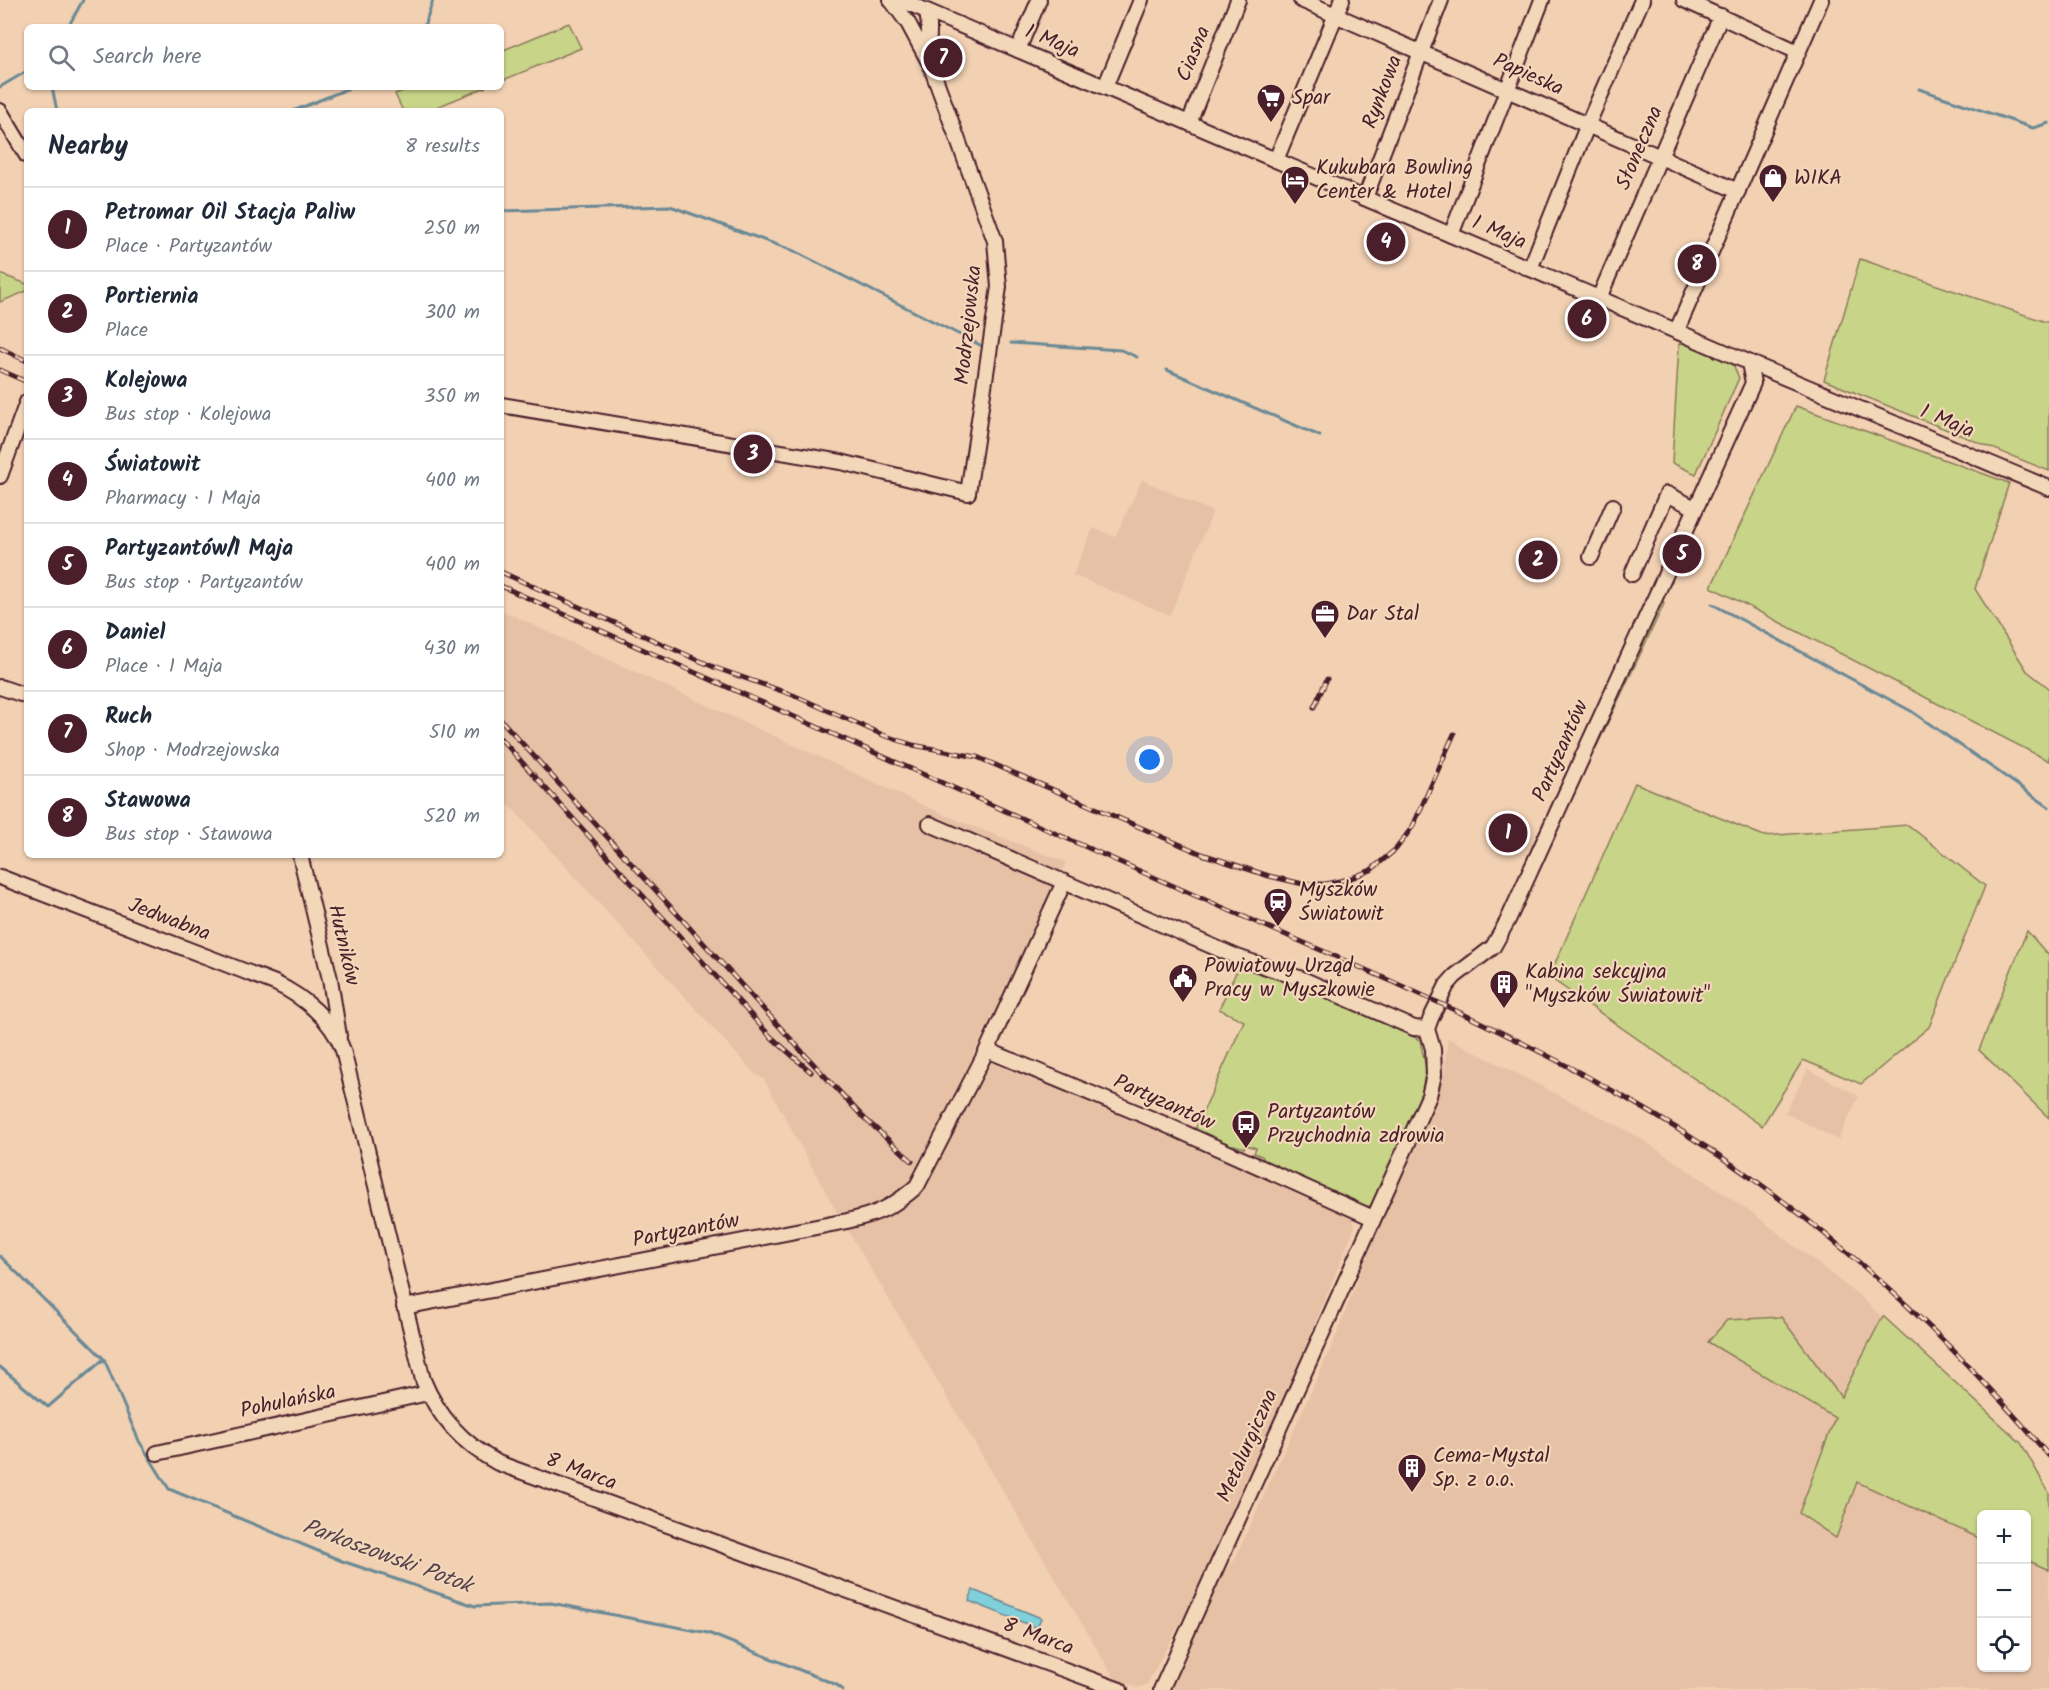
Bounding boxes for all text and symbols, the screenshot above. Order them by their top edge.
street label: 1 Maja [1019,16,1085,68]
street label: Ciasna [1168,21,1220,87]
search box [24,24,504,90]
pin: 7 [924,36,962,80]
text: Search here [93,40,201,75]
icon: search [45,41,78,74]
street label: Papieska [1487,45,1569,105]
street label: Rynkowa [1354,50,1412,134]
supermarket icon: Spar [1255,82,1287,124]
place label: Spar [1292,82,1331,115]
street label: Słoneczna [1608,101,1672,195]
text: Nearby [48,126,128,168]
text: 8 results [405,131,480,163]
place label: Kukubara Bowling Center & Hotel [1316,152,1473,209]
shop icon: WIKA [1757,162,1789,204]
place label: WIKA [1794,162,1842,195]
hotel icon: Kukubara Bowling Center & Hotel [1279,164,1311,206]
text: Petromar Oil Stacja Paliw [105,196,355,231]
street label: 1 Maja [1466,207,1532,259]
text: 1 [64,213,71,245]
text: 250 m [424,213,480,245]
pin: 4 [1366,220,1406,264]
text: Place · Partyzantów [105,231,272,263]
pin: 8 [1678,242,1716,286]
street label: Modrzejowska [946,264,992,386]
text: Portiernia [105,280,199,315]
pin: 6 [1568,296,1606,342]
text: 2 [62,297,73,329]
text: 300 m [425,297,480,329]
text: Place [105,315,148,347]
text: Kolejowa [105,364,187,399]
text: 3 [62,381,73,413]
text: 350 m [424,381,480,413]
street label: 1 Maja [1914,396,1980,448]
text: Bus stop · Kolejowa [105,399,271,431]
pin: 3 [734,432,772,476]
text: Światowit [105,448,201,483]
text: 4 [62,465,73,497]
text: 400 m [425,465,480,497]
text: Pharmacy · 1 Maja [105,483,261,515]
text: Partyzantów/1 Maja [105,532,293,567]
pin: 5 [1662,532,1702,576]
pin: 2 [1518,538,1558,582]
text: 5 [62,549,73,581]
text: 400 m [425,549,480,581]
text: Bus stop · Partyzantów [105,567,303,599]
office icon: Dar Stal [1309,598,1341,640]
place label: Dar Stal [1346,598,1419,631]
text: Daniel [105,616,165,651]
text: 6 [62,633,73,665]
text: 430 m [424,633,480,665]
text: Place · 1 Maja [105,651,223,683]
street label: Partyzantów [1524,694,1598,807]
text: Ruch [105,700,152,735]
text: 7 [63,717,72,749]
text: 510 m [429,717,480,749]
text: Shop · Modrzejowska [105,735,280,767]
your location [1135,745,1164,774]
text: Stawowa [105,784,191,819]
text: 8 [62,801,73,833]
text: 520 m [424,801,480,833]
pin: 1 [1488,810,1528,856]
text: Bus stop · Stawowa [105,819,273,851]
place label: Myszków Światowit [1299,874,1385,931]
station icon: Myszków Światowit [1262,886,1294,928]
street label: Jedwabna [123,889,215,951]
street label: Hutników [318,901,368,989]
place label: Powiatowy Urząd Pracy w Myszkowie [1204,950,1375,1007]
place label: Kabina sekcyjna "Myszków Światowit" [1525,956,1710,1013]
public building icon: Powiatowy Urząd Pracy w Myszkowie [1167,962,1199,1004]
building icon: Kabina sekcyjna "Myszków Światowit" [1488,968,1520,1010]
street label: Partyzantów [1108,1066,1221,1140]
place label: Partyzantów Przychodnia zdrowia [1267,1096,1445,1153]
bus stop icon: Partyzantów Przychodnia zdrowia [1230,1108,1262,1150]
street label: Partyzantów [630,1204,743,1258]
street label: Pohulańska [237,1376,339,1428]
street label: Metalurgiczna [1208,1384,1288,1508]
place label: Cema-Mystal Sp. z o.o. [1433,1440,1550,1497]
street label: 8 Marca [541,1444,621,1500]
building icon: Cema-Mystal Sp. z o.o. [1396,1452,1428,1494]
water label: Parkoszowski Potok [297,1510,480,1605]
map controls [1977,1510,2031,1672]
button: + [1977,1510,2031,1564]
button: − [1977,1564,2031,1618]
street label: 8 Marca [998,1609,1078,1665]
button: locate [1977,1618,2031,1672]

